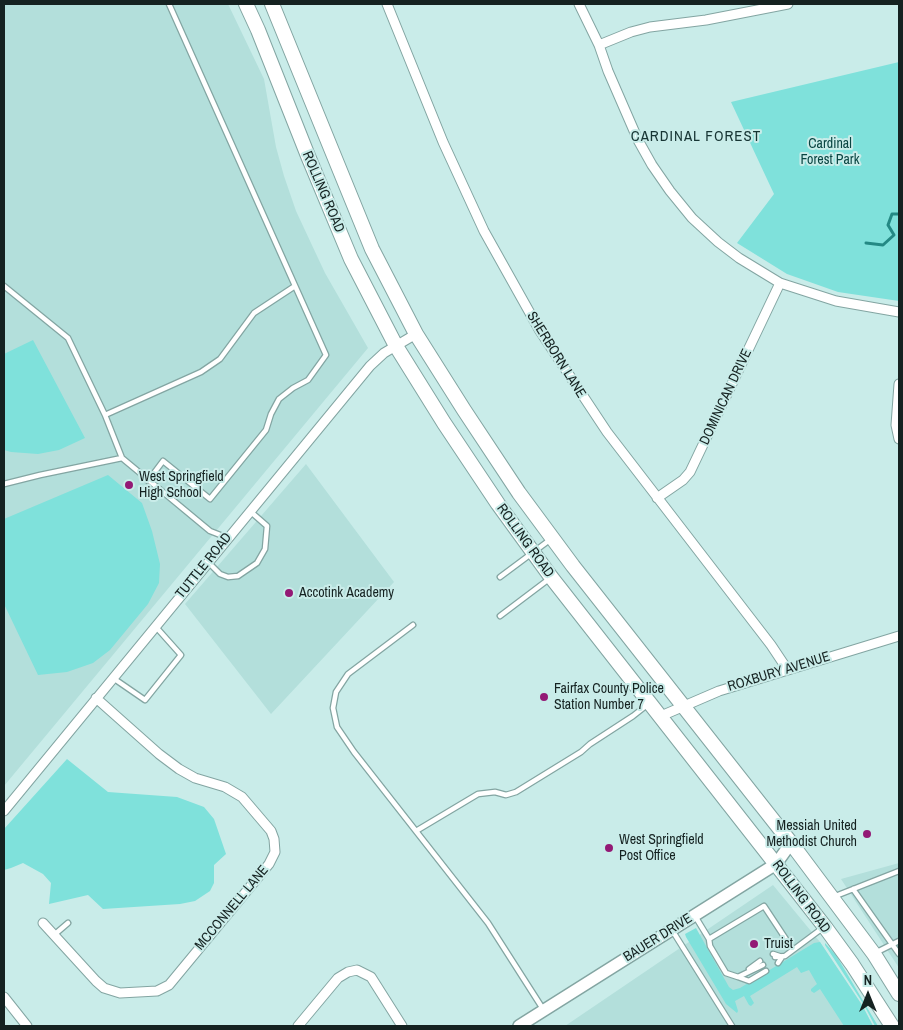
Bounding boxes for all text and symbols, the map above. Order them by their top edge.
district label: CARDINAL FOREST [629,128,763,146]
park label: Cardinal Forest Park [801,136,859,168]
street label: ROLLING ROAD [298,149,348,235]
street label: SHERBORN LANE [523,309,589,401]
street label: DOMINICAN DRIVE [696,346,756,448]
place label: West Springfield High School [139,469,224,502]
marker: West Springfield High School [123,479,135,491]
street label: ROLLING ROAD [493,501,557,581]
street label: TUTTLE ROAD [172,530,236,602]
place label: Accotink Academy [299,585,394,601]
marker: Accotink Academy [283,587,295,599]
street label: ROXBURY AVENUE [726,648,832,696]
place label: Fairfax County Police Station Number 7 [554,681,664,714]
marker: Fairfax County Police Station Number 7 [538,691,550,703]
place label: Messiah United Methodist Church [766,818,857,850]
marker: Messiah United Methodist Church [861,828,873,840]
place label: West Springfield Post Office [619,832,704,864]
marker: West Springfield Post Office [603,842,615,854]
street label: ROLLING ROAD [768,857,834,937]
street label: MCCONNELL LANE [192,862,272,954]
street label: BAUER DRIVE [621,910,695,966]
place label: Truist [764,936,793,952]
marker: Truist [748,938,760,950]
north arrow [843,970,893,1020]
text: N [864,971,872,989]

